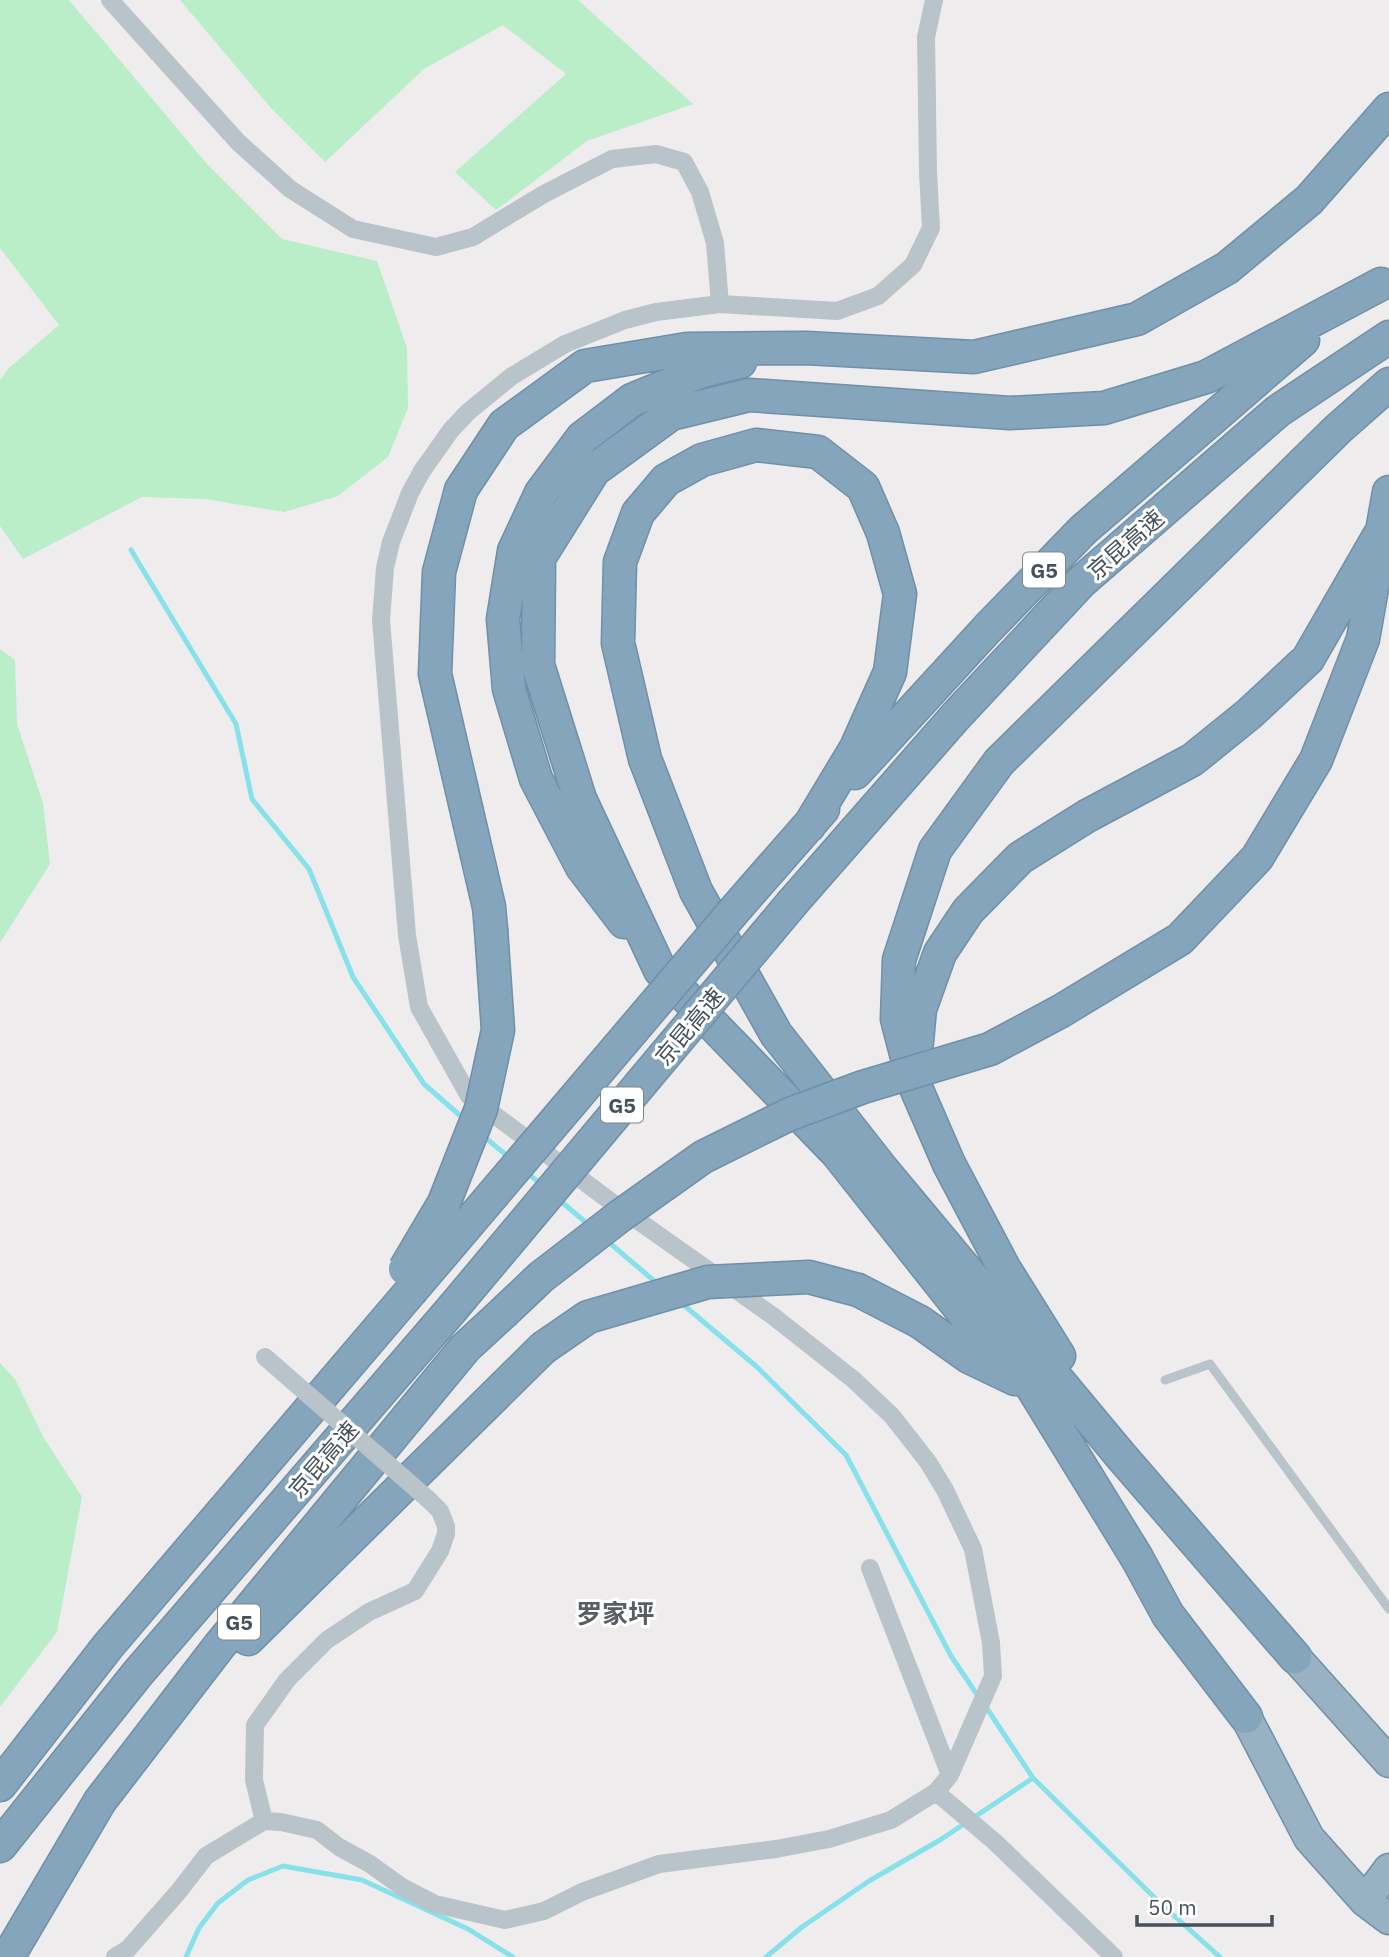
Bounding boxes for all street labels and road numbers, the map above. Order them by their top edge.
street label: 京昆高速 [1080,503,1170,585]
road number: G5 [1023,552,1065,588]
street label: 京昆高速 [648,981,730,1071]
road number: G5 [601,1088,643,1122]
street label: 京昆高速 [282,1414,364,1504]
road number: G5 [218,1604,260,1640]

